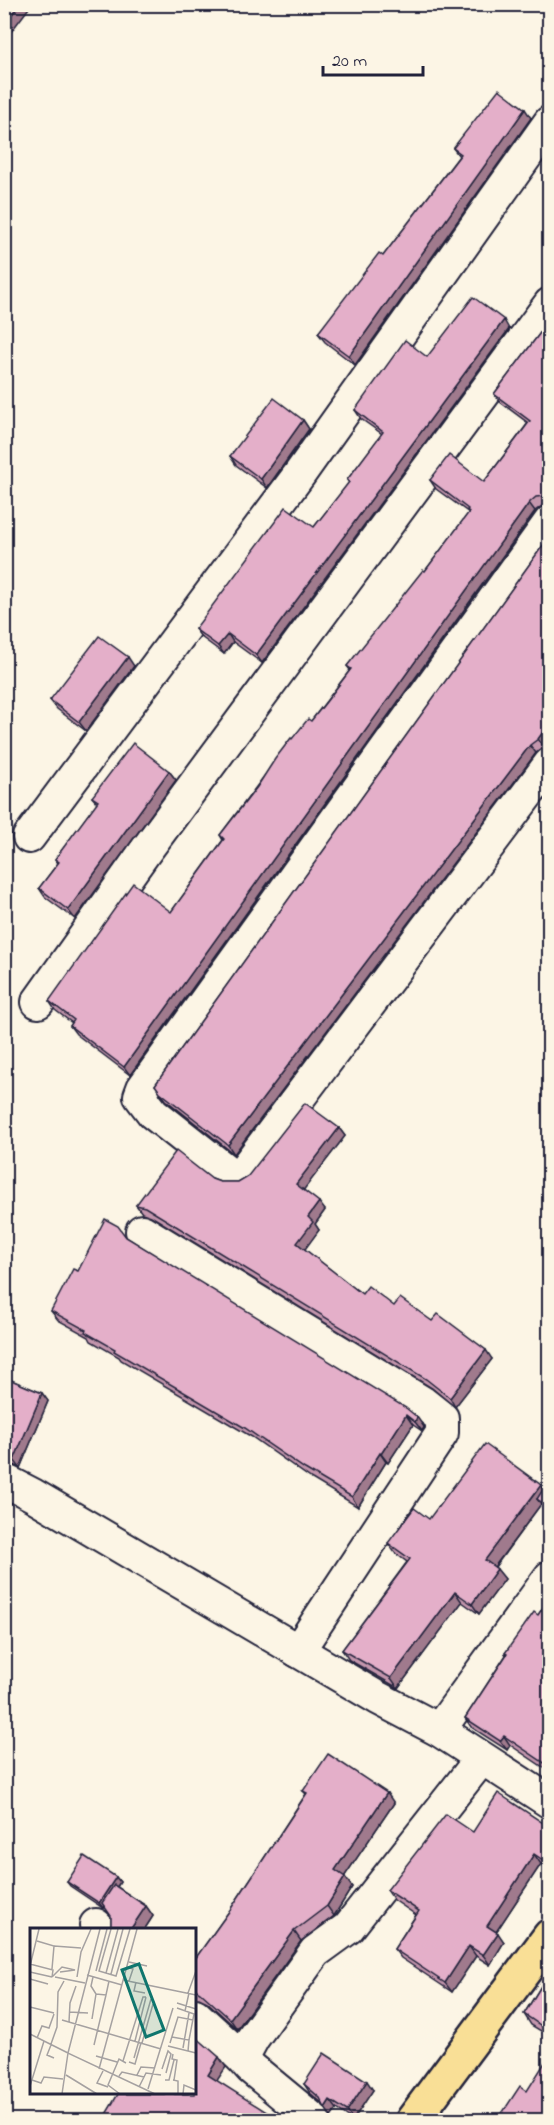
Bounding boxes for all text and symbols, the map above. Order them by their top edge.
scale bar [323,39,424,77]
text: 20 m [332,49,367,75]
inset map [30,1928,196,2095]

